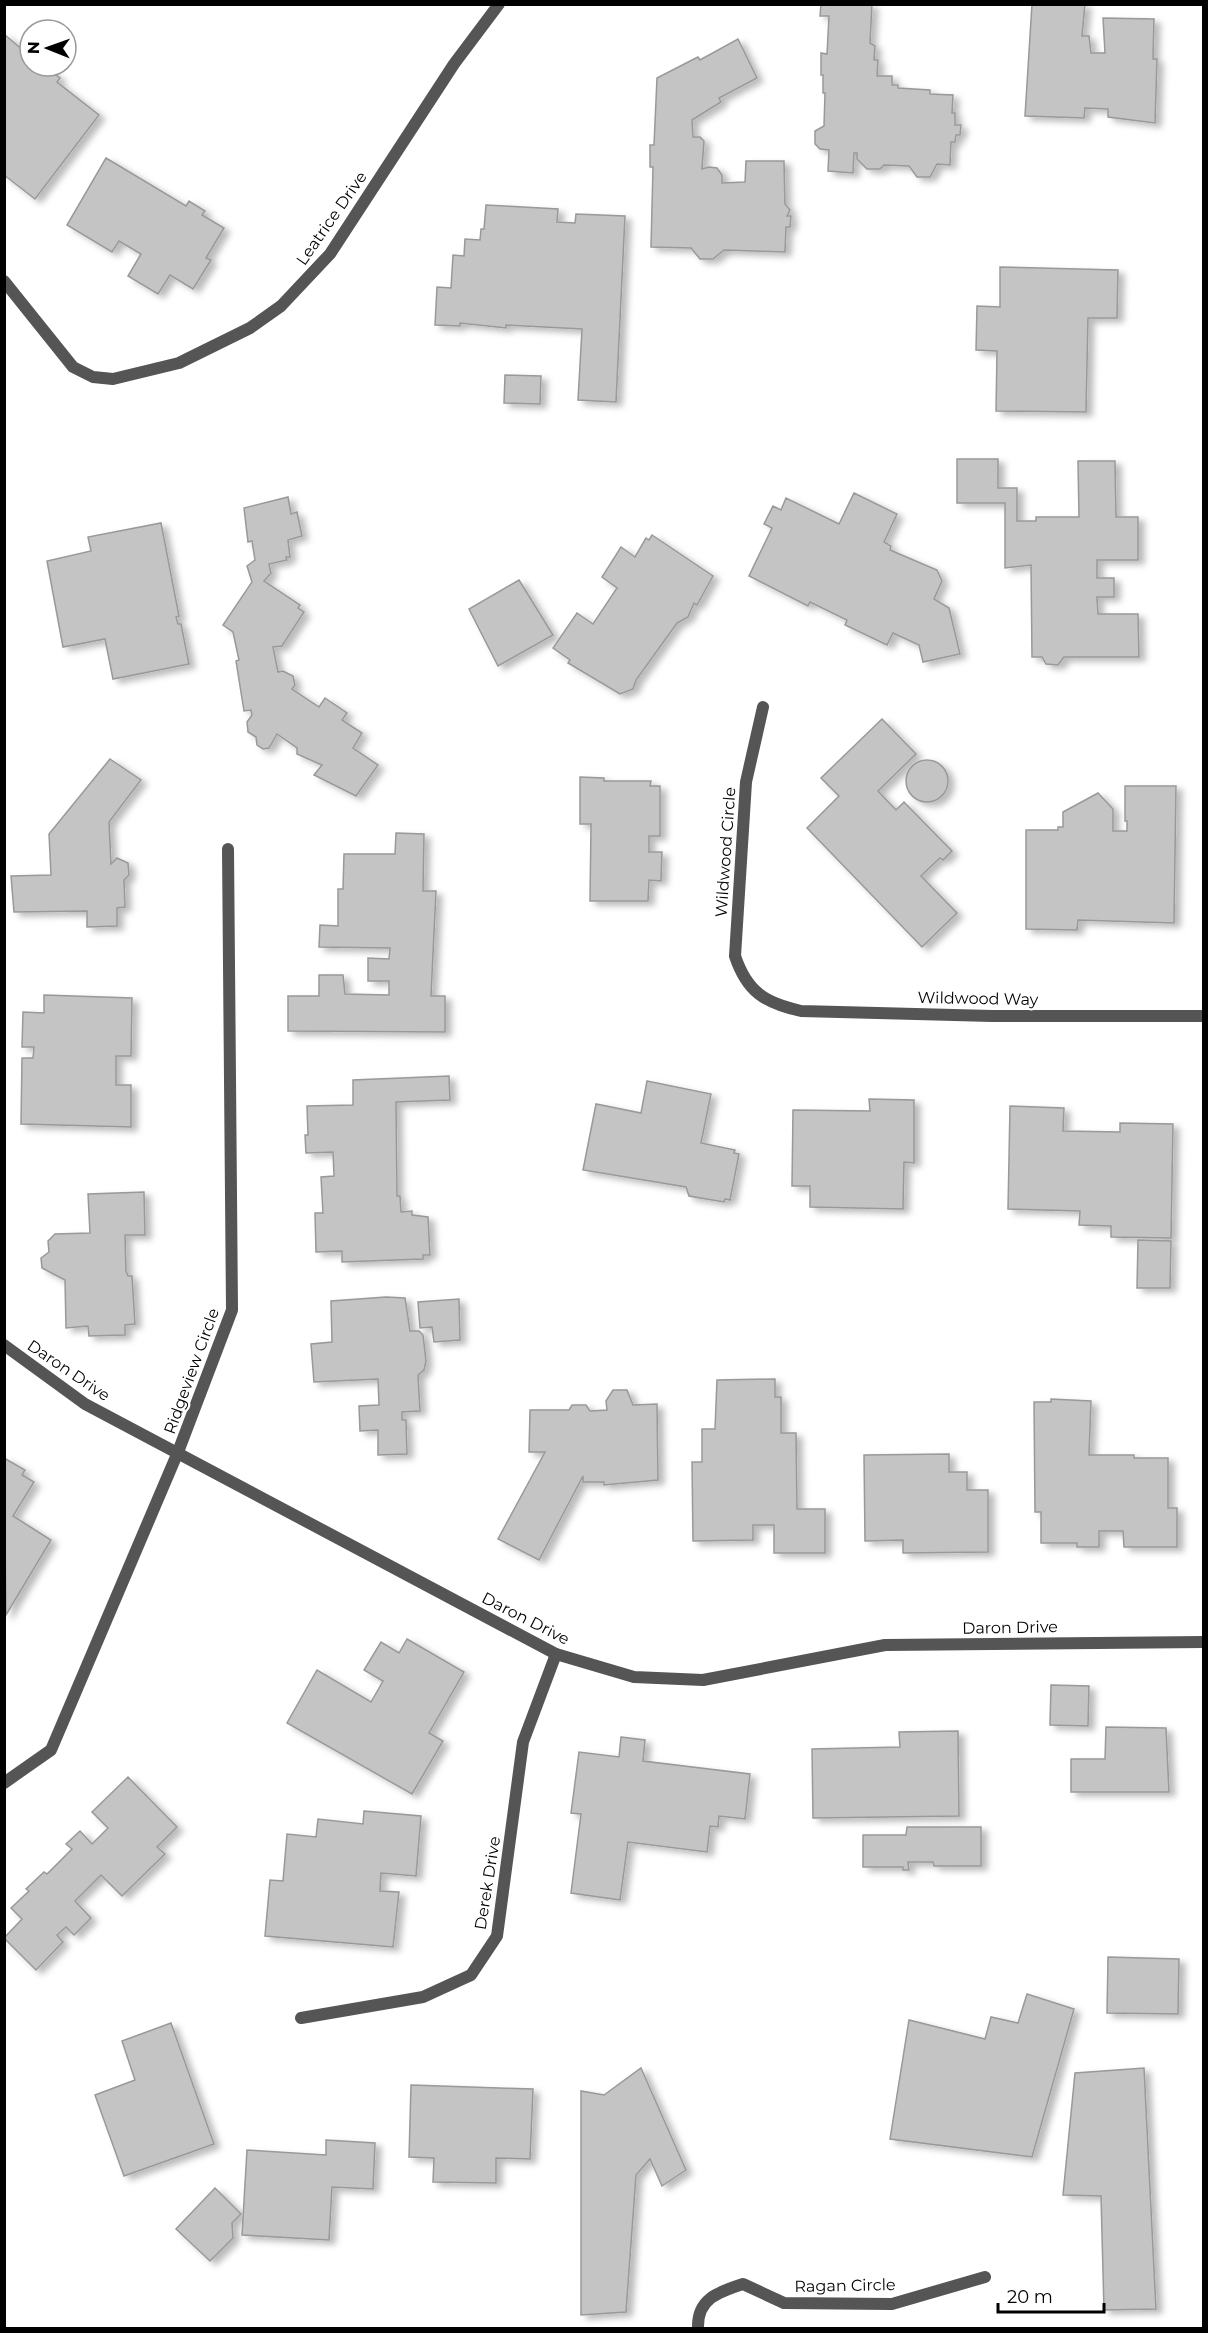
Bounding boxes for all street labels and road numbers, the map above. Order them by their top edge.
street label: Leatrice Drive [292,168,371,269]
street label: Wildwood Circle [711,786,740,918]
street label: Wildwood Way [918,988,1039,1009]
street label: Ridgeview Circle [160,1306,223,1437]
street label: Daron Drive [24,1336,114,1405]
street label: Daron Drive [479,1588,573,1649]
street label: Daron Drive [962,1617,1058,1638]
street label: Derek Drive [471,1835,504,1931]
street label: Ragan Circle [794,2275,896,2296]

